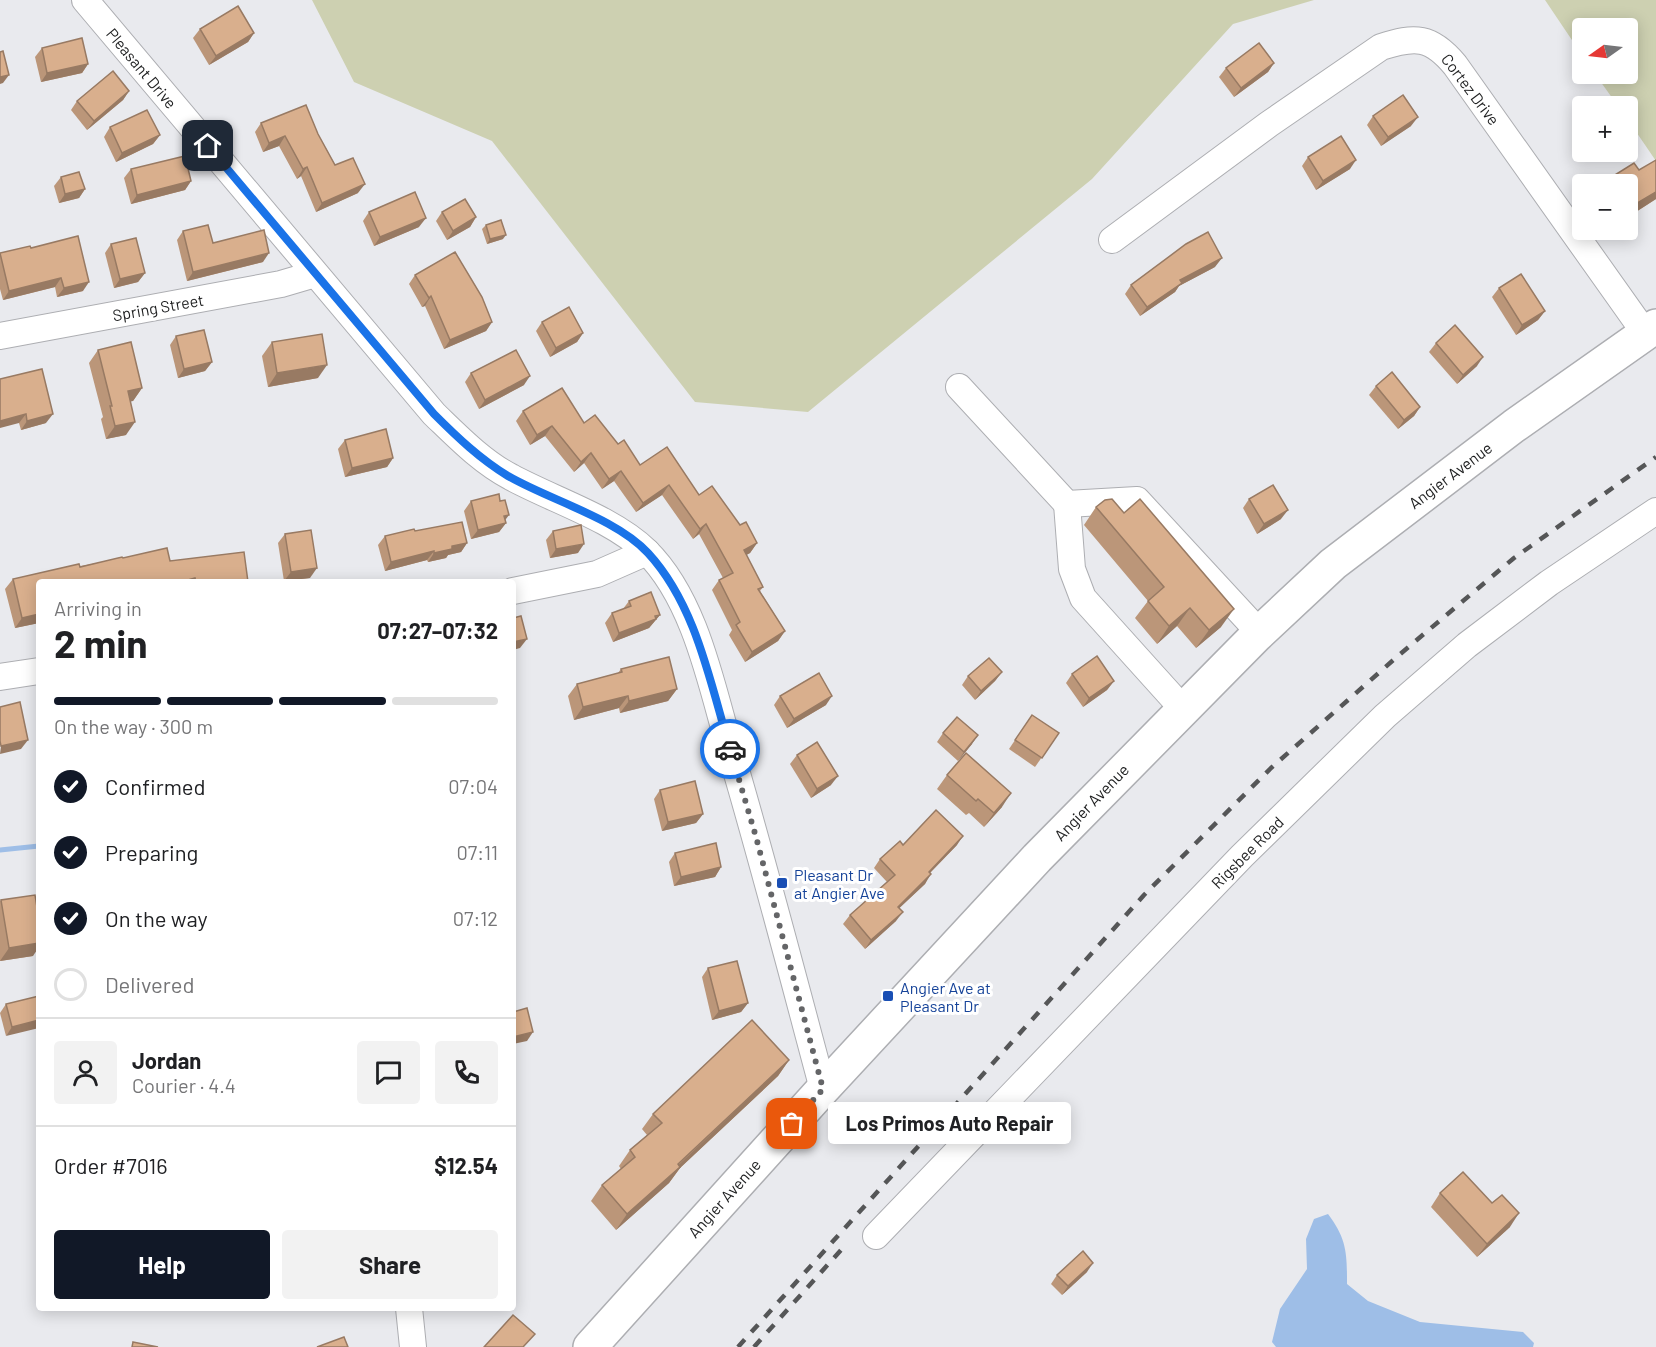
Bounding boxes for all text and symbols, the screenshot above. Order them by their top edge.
north arrow [1572,18,1638,84]
map controls [1572,18,1638,240]
street label: Pleasant Drive [103,24,181,112]
street label: Cortez Drive [1438,50,1504,128]
button: + [1572,96,1638,162]
pin [182,120,233,171]
icon: home [191,129,224,162]
button: − [1572,174,1638,240]
street label: Spring Street [111,290,205,324]
street label: Angier Avenue [1405,438,1495,512]
text: Arriving in [54,596,142,620]
text: 07:27–07:32 [377,617,498,643]
text: 2 min [54,619,147,666]
text: On the way · 300 m [54,714,213,738]
courier [700,719,760,779]
icon: car [714,733,747,766]
street label: Angier Avenue [1050,760,1132,844]
icon: check [54,770,87,803]
text: Confirmed [105,773,205,799]
text: 07:04 [448,774,498,798]
street label: Rigsbee Road [1207,812,1287,892]
icon: check [54,836,87,869]
text: Preparing [105,839,198,865]
text: 07:11 [456,840,498,864]
place label: Pleasant Dr at Angier Ave [794,865,885,902]
marker: Pleasant Dr at Angier Ave [775,876,789,890]
icon: check [54,902,87,935]
text: On the way [105,905,208,931]
text: 07:12 [453,906,498,930]
text: Delivered [105,971,194,997]
place label: Angier Ave at Pleasant Dr [900,978,991,1015]
marker: Angier Ave at Pleasant Dr [881,989,895,1003]
button: person [54,1041,117,1104]
button: chat [357,1041,420,1104]
button: phone [435,1041,498,1104]
text: Jordan [132,1047,201,1073]
text: Courier · 4.4 [132,1073,236,1097]
pin [766,1098,817,1149]
callout: Los Primos Auto Repair [828,1103,1071,1145]
icon: bag [775,1107,808,1140]
text: Los Primos Auto Repair [846,1111,1053,1135]
text: Order #7016 [54,1152,167,1178]
text: $12.54 [434,1152,498,1178]
street label: Angier Avenue [684,1155,764,1241]
button: Help [54,1230,270,1299]
button: Share [282,1230,498,1299]

